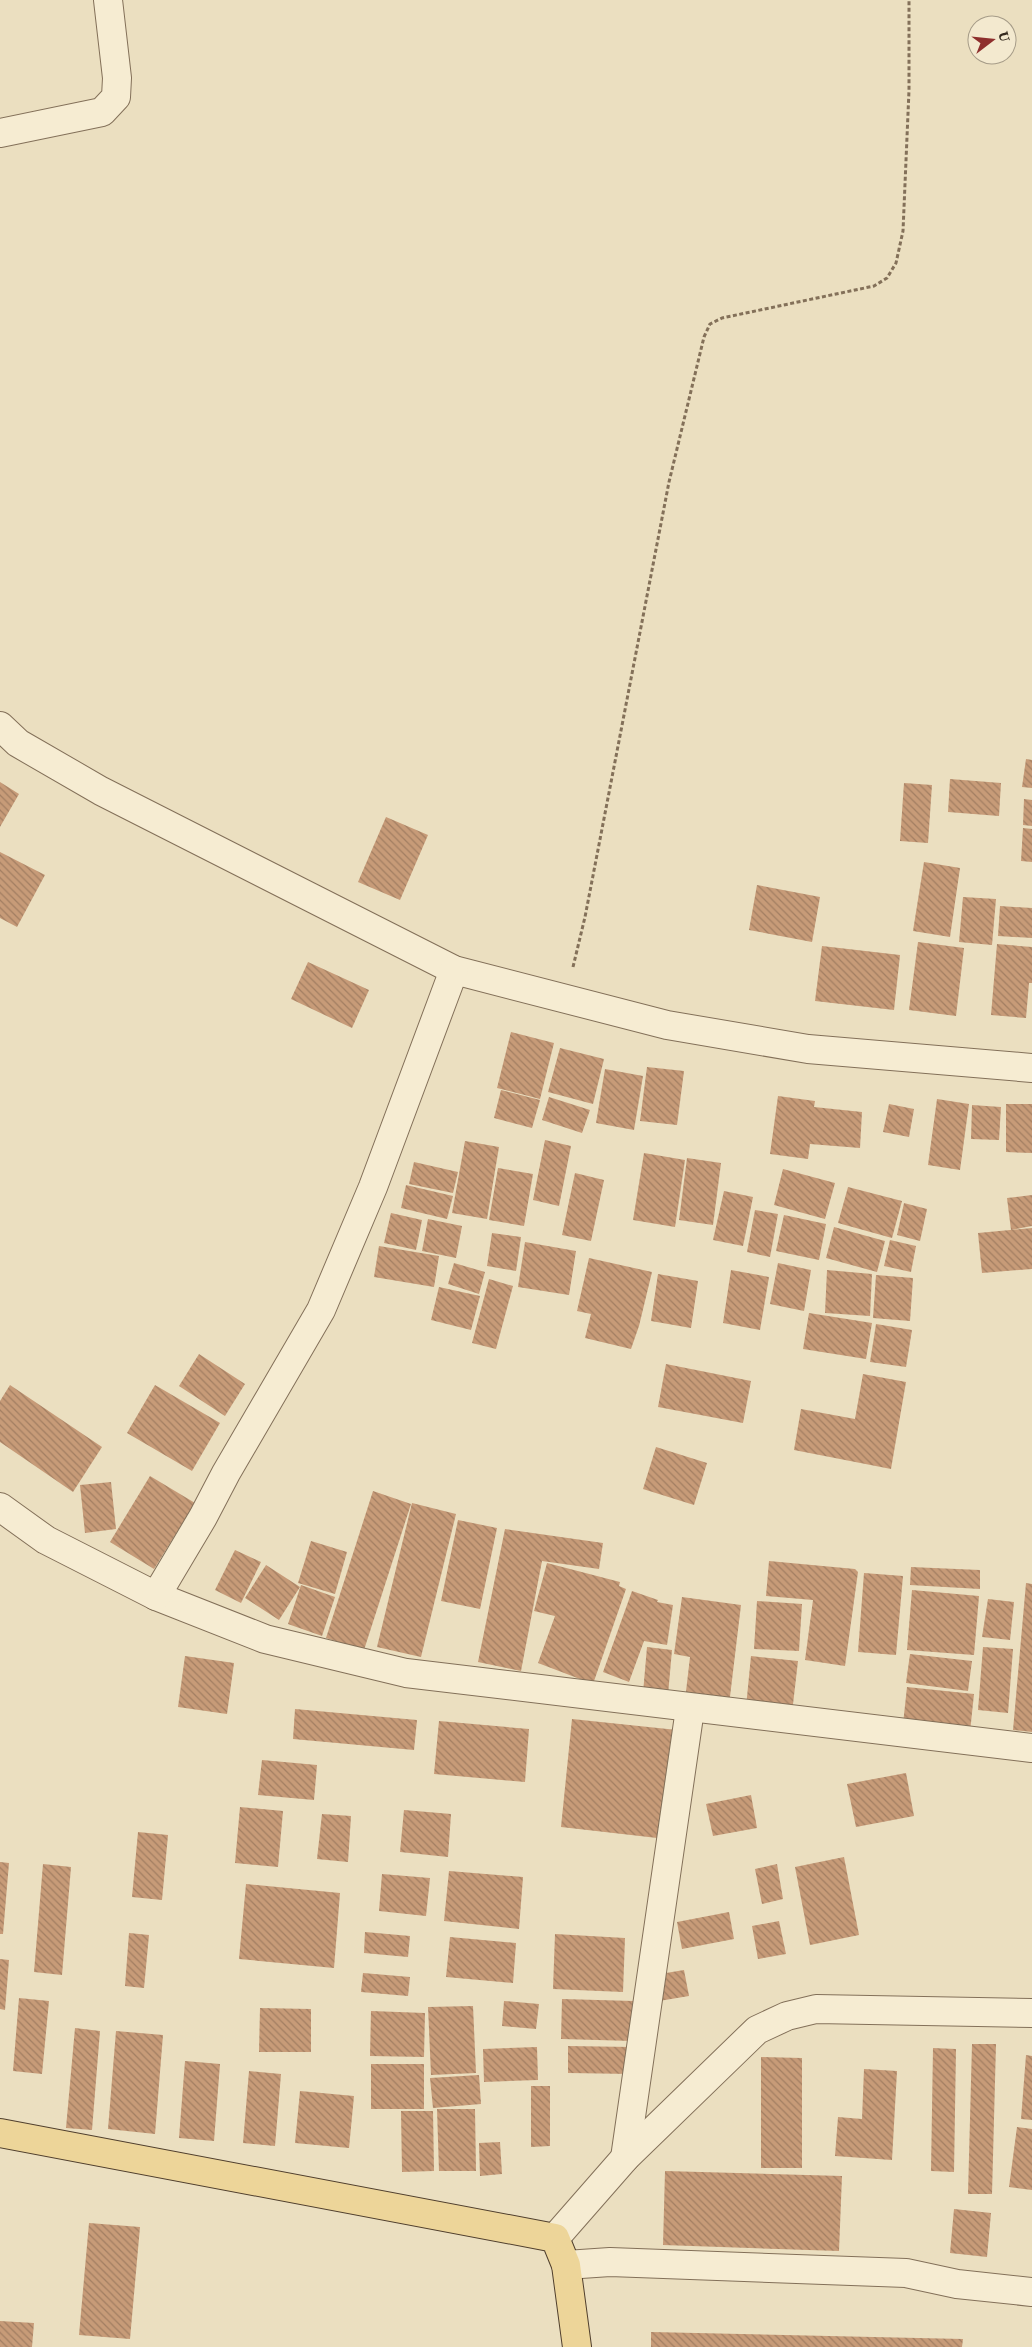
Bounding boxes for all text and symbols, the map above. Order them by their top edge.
north arrow [967,15,1017,65]
text: U [993,29,1016,44]

